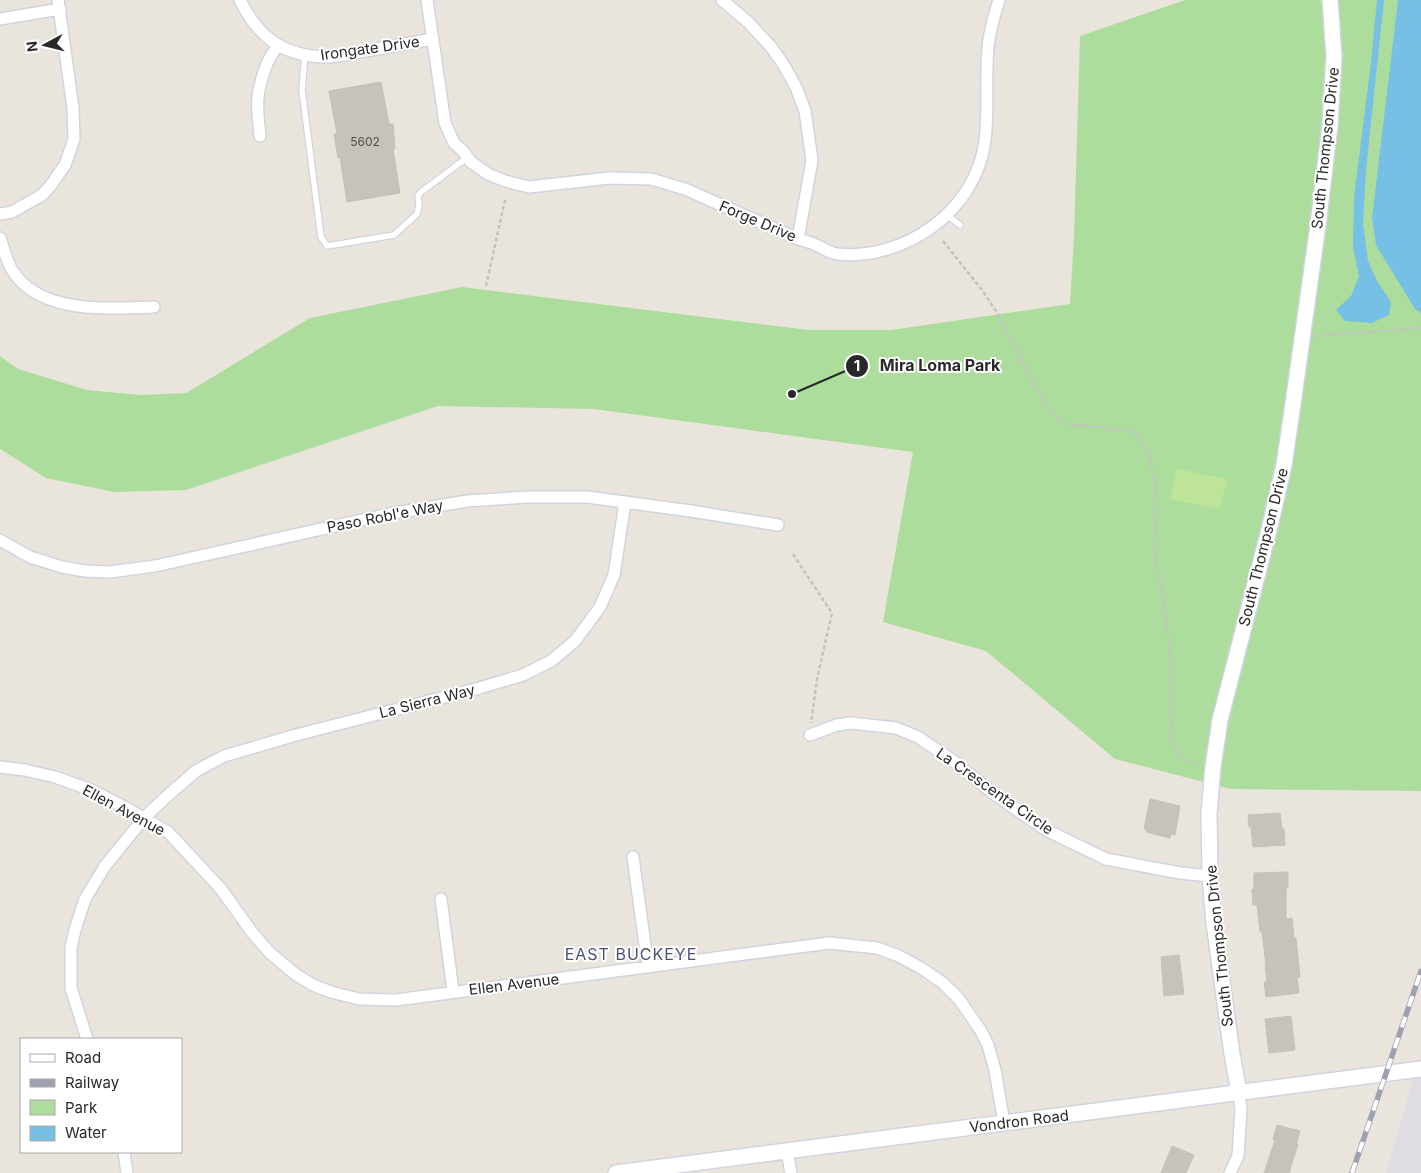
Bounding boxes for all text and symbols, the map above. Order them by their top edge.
north arrow [20,20,70,70]
street label: Irongate Drive [319,32,421,64]
text: N [23,40,41,53]
street label: South Thompson Drive [1307,66,1343,230]
house number: 5602 [350,134,380,149]
street label: Forge Drive [717,196,799,246]
callout: Mira Loma Park [845,350,1010,381]
text: Mira Loma Park [880,355,1001,375]
text: 1 [854,356,860,375]
street label: South Thompson Drive [1234,466,1292,628]
street label: Paso Robl'e Way [325,495,445,537]
street label: La Sierra Way [377,680,477,722]
street label: La Crescenta Circle [933,743,1057,839]
street label: Ellen Avenue [79,780,169,840]
street label: South Thompson Drive [1201,864,1237,1028]
district label: EAST BUCKEYE [565,944,697,964]
street label: Ellen Avenue [468,969,560,999]
legend [20,1038,182,1153]
text: Road [65,1048,101,1067]
text: Railway [65,1073,120,1092]
text: Park [65,1098,98,1117]
street label: Vondron Road [968,1105,1070,1137]
text: Water [65,1123,107,1142]

